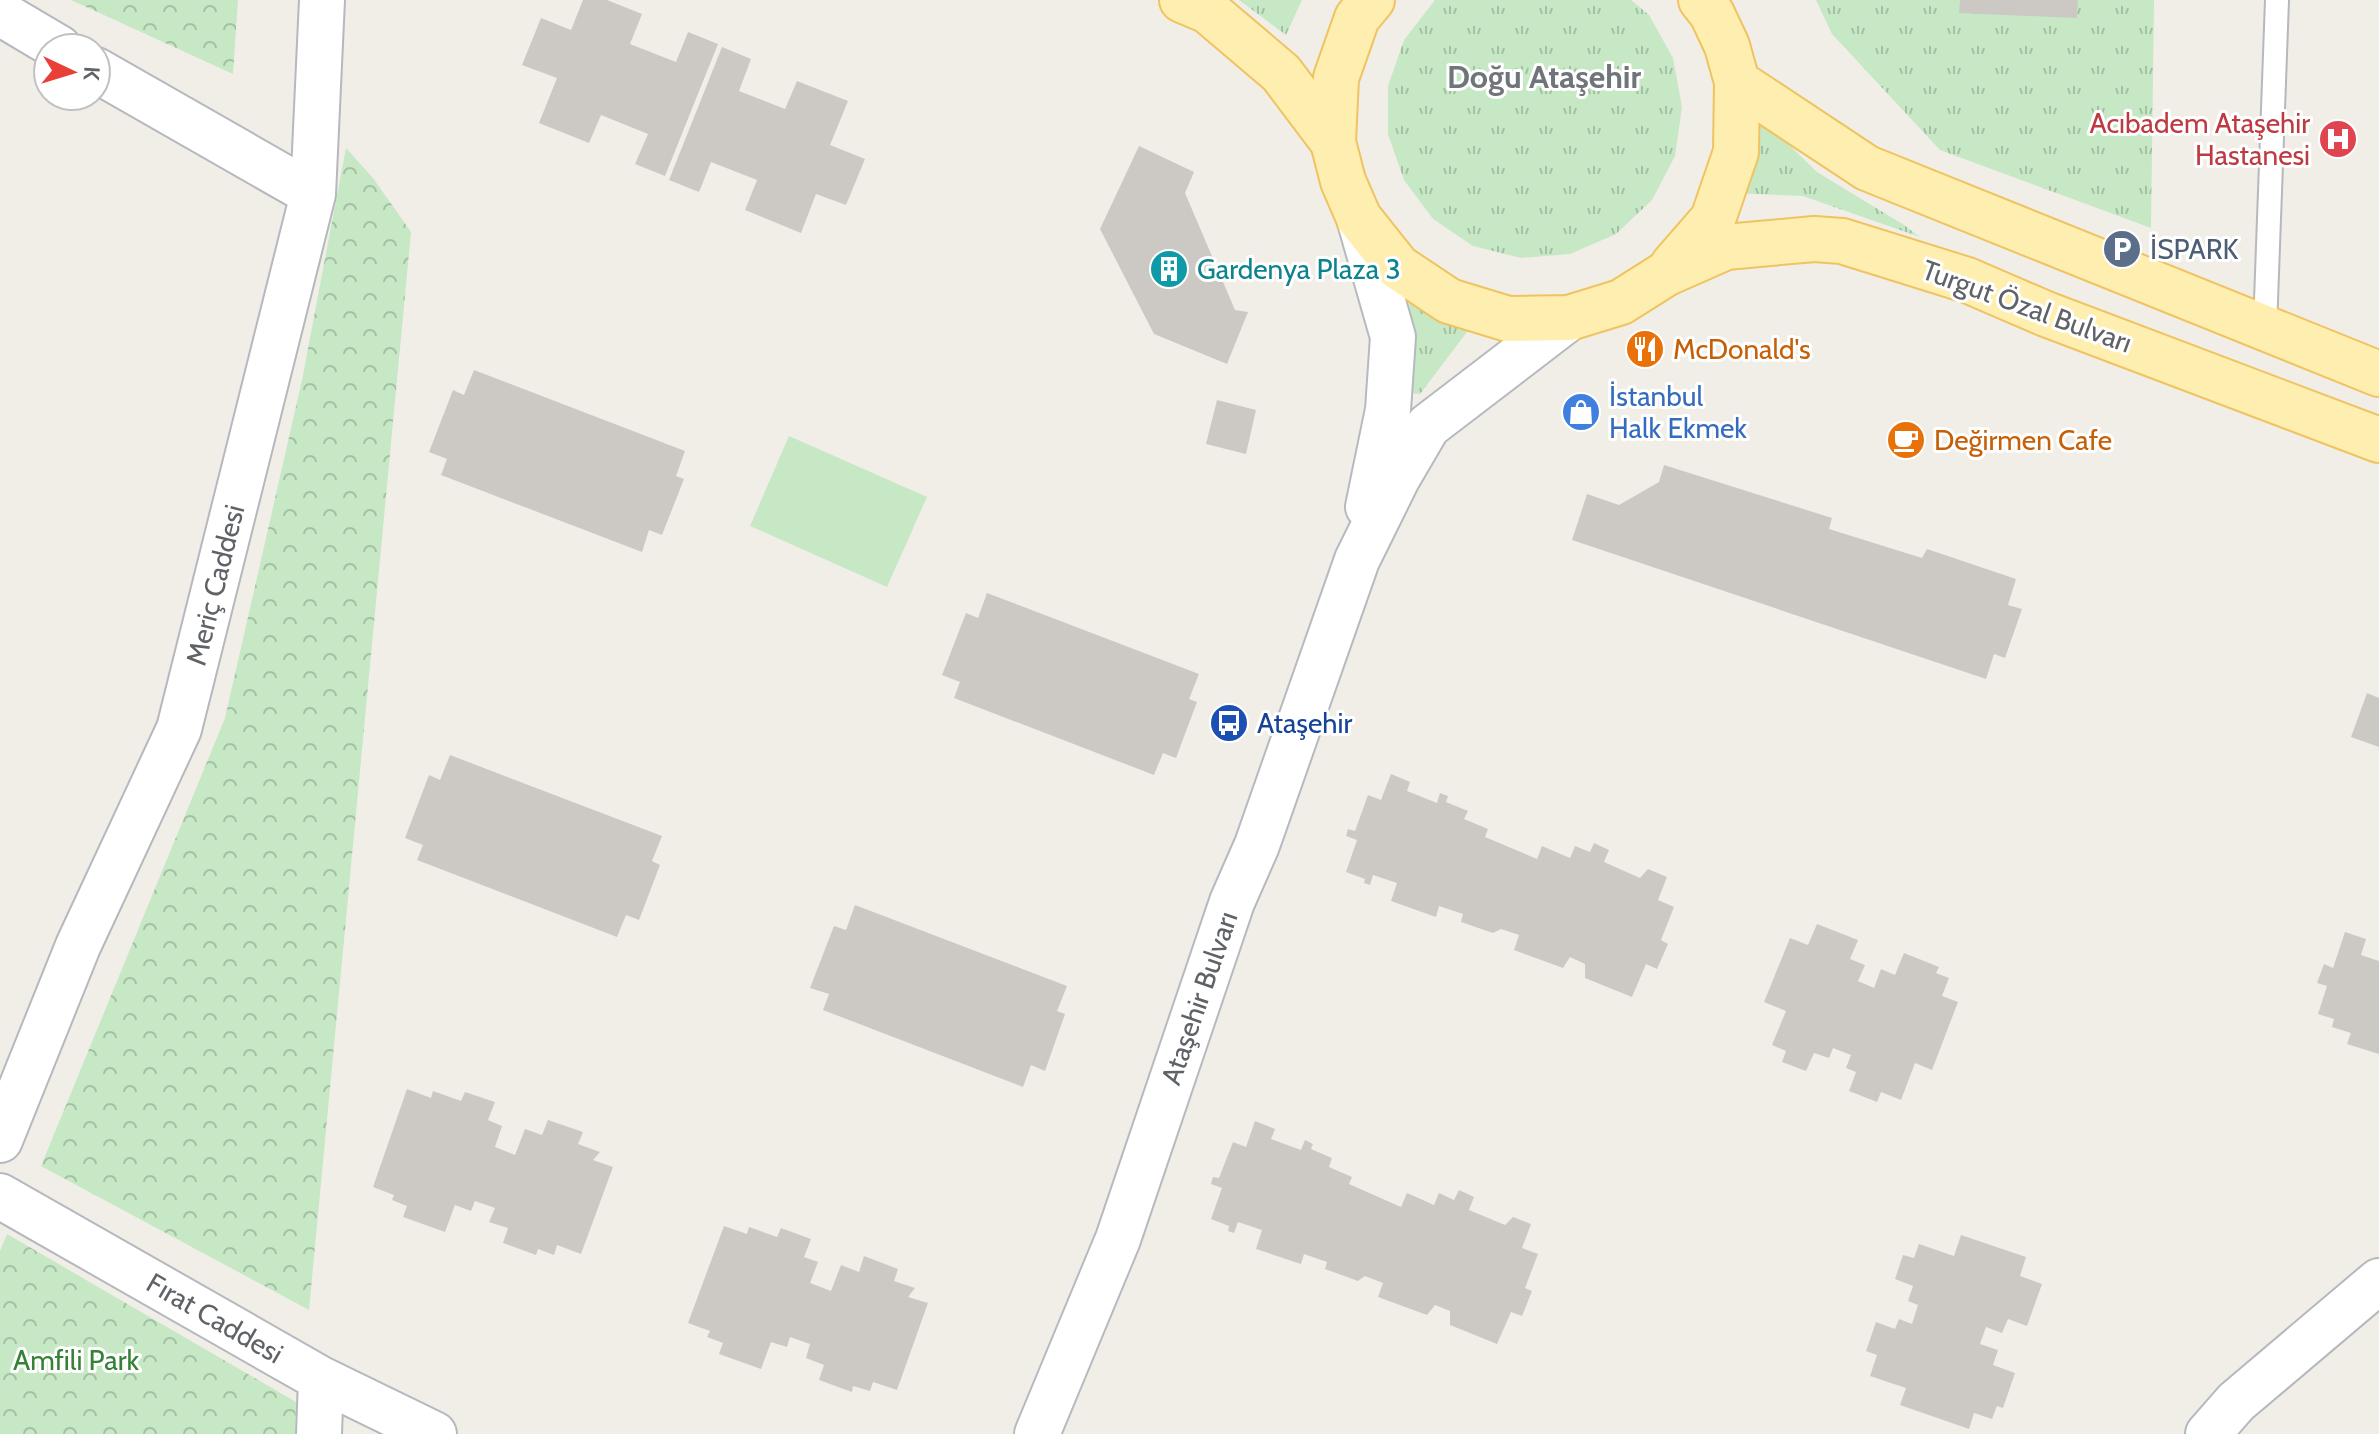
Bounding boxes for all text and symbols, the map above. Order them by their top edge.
north arrow [32,32,112,112]
district label: Doğu Ataşehir [1447,57,1641,96]
text: K [77,66,105,81]
place label: Acıbadem Ataşehir Hastanesi [2089,106,2310,172]
hospital icon: Acıbadem Ataşehir Hastanesi [2317,118,2359,160]
parking icon: İSPARK [2101,228,2143,270]
place label: İSPARK [2150,232,2239,266]
building icon: Gardenya Plaza 3 [1148,248,1190,290]
place label: Gardenya Plaza 3 [1197,252,1401,286]
street label: Turgut Özal Bulvarı [1918,252,2136,360]
restaurant icon: McDonald's [1624,328,1666,370]
place label: McDonald's [1673,332,1811,366]
place label: İstanbul Halk Ekmek [1609,379,1747,445]
shop icon: İstanbul Halk Ekmek [1560,391,1602,433]
cafe icon: Değirmen Cafe [1885,419,1927,461]
place label: Değirmen Cafe [1934,423,2112,457]
street label: Meriç Caddesi [179,501,251,669]
bus stop icon: Ataşehir [1208,702,1250,744]
place label: Ataşehir [1257,706,1352,740]
street label: Ataşehir Bulvarı [1153,907,1245,1089]
street label: Fırat Caddesi [141,1265,289,1371]
park label: Amfili Park [13,1343,140,1377]

